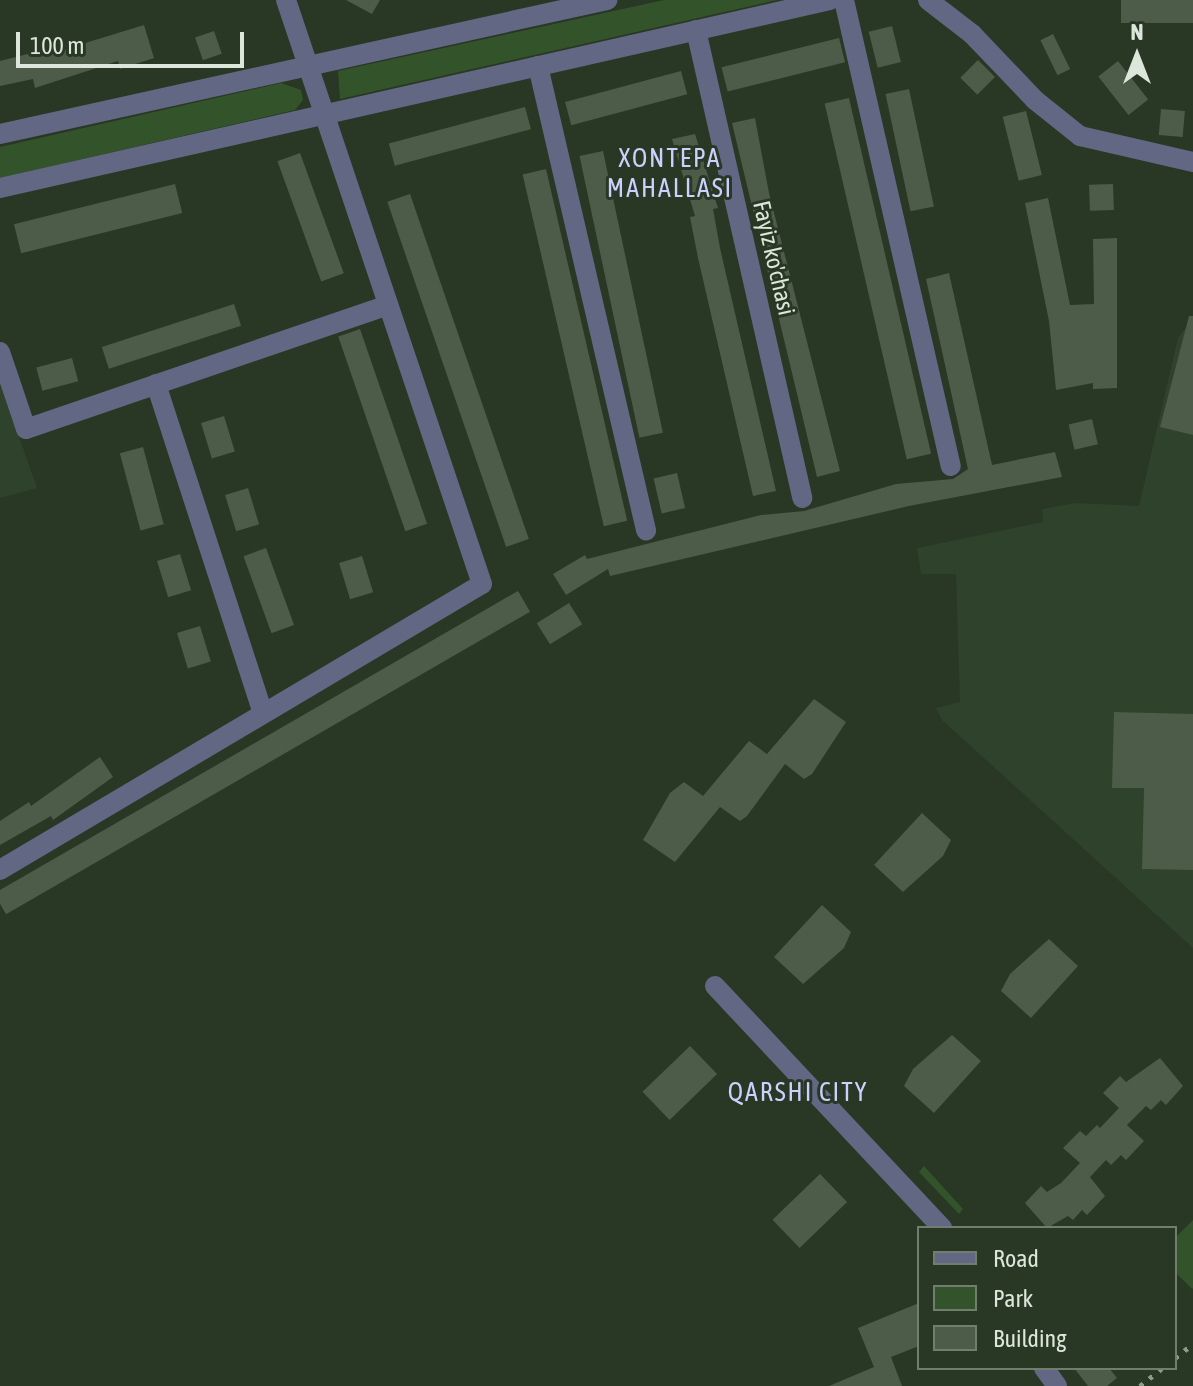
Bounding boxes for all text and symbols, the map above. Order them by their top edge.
scale bar [20,16,248,66]
north arrow [1097,16,1177,96]
text: N [1131,19,1143,45]
text: 100 m [30,32,84,59]
district label: XONTEPA MAHALLASI [607,143,733,204]
street label: Fayiz ko'chasi [747,198,801,318]
district label: QARSHI CITY [728,1077,868,1109]
legend [917,1226,1177,1370]
text: Road [993,1245,1039,1272]
text: Park [993,1285,1033,1312]
text: Building [993,1325,1066,1352]

